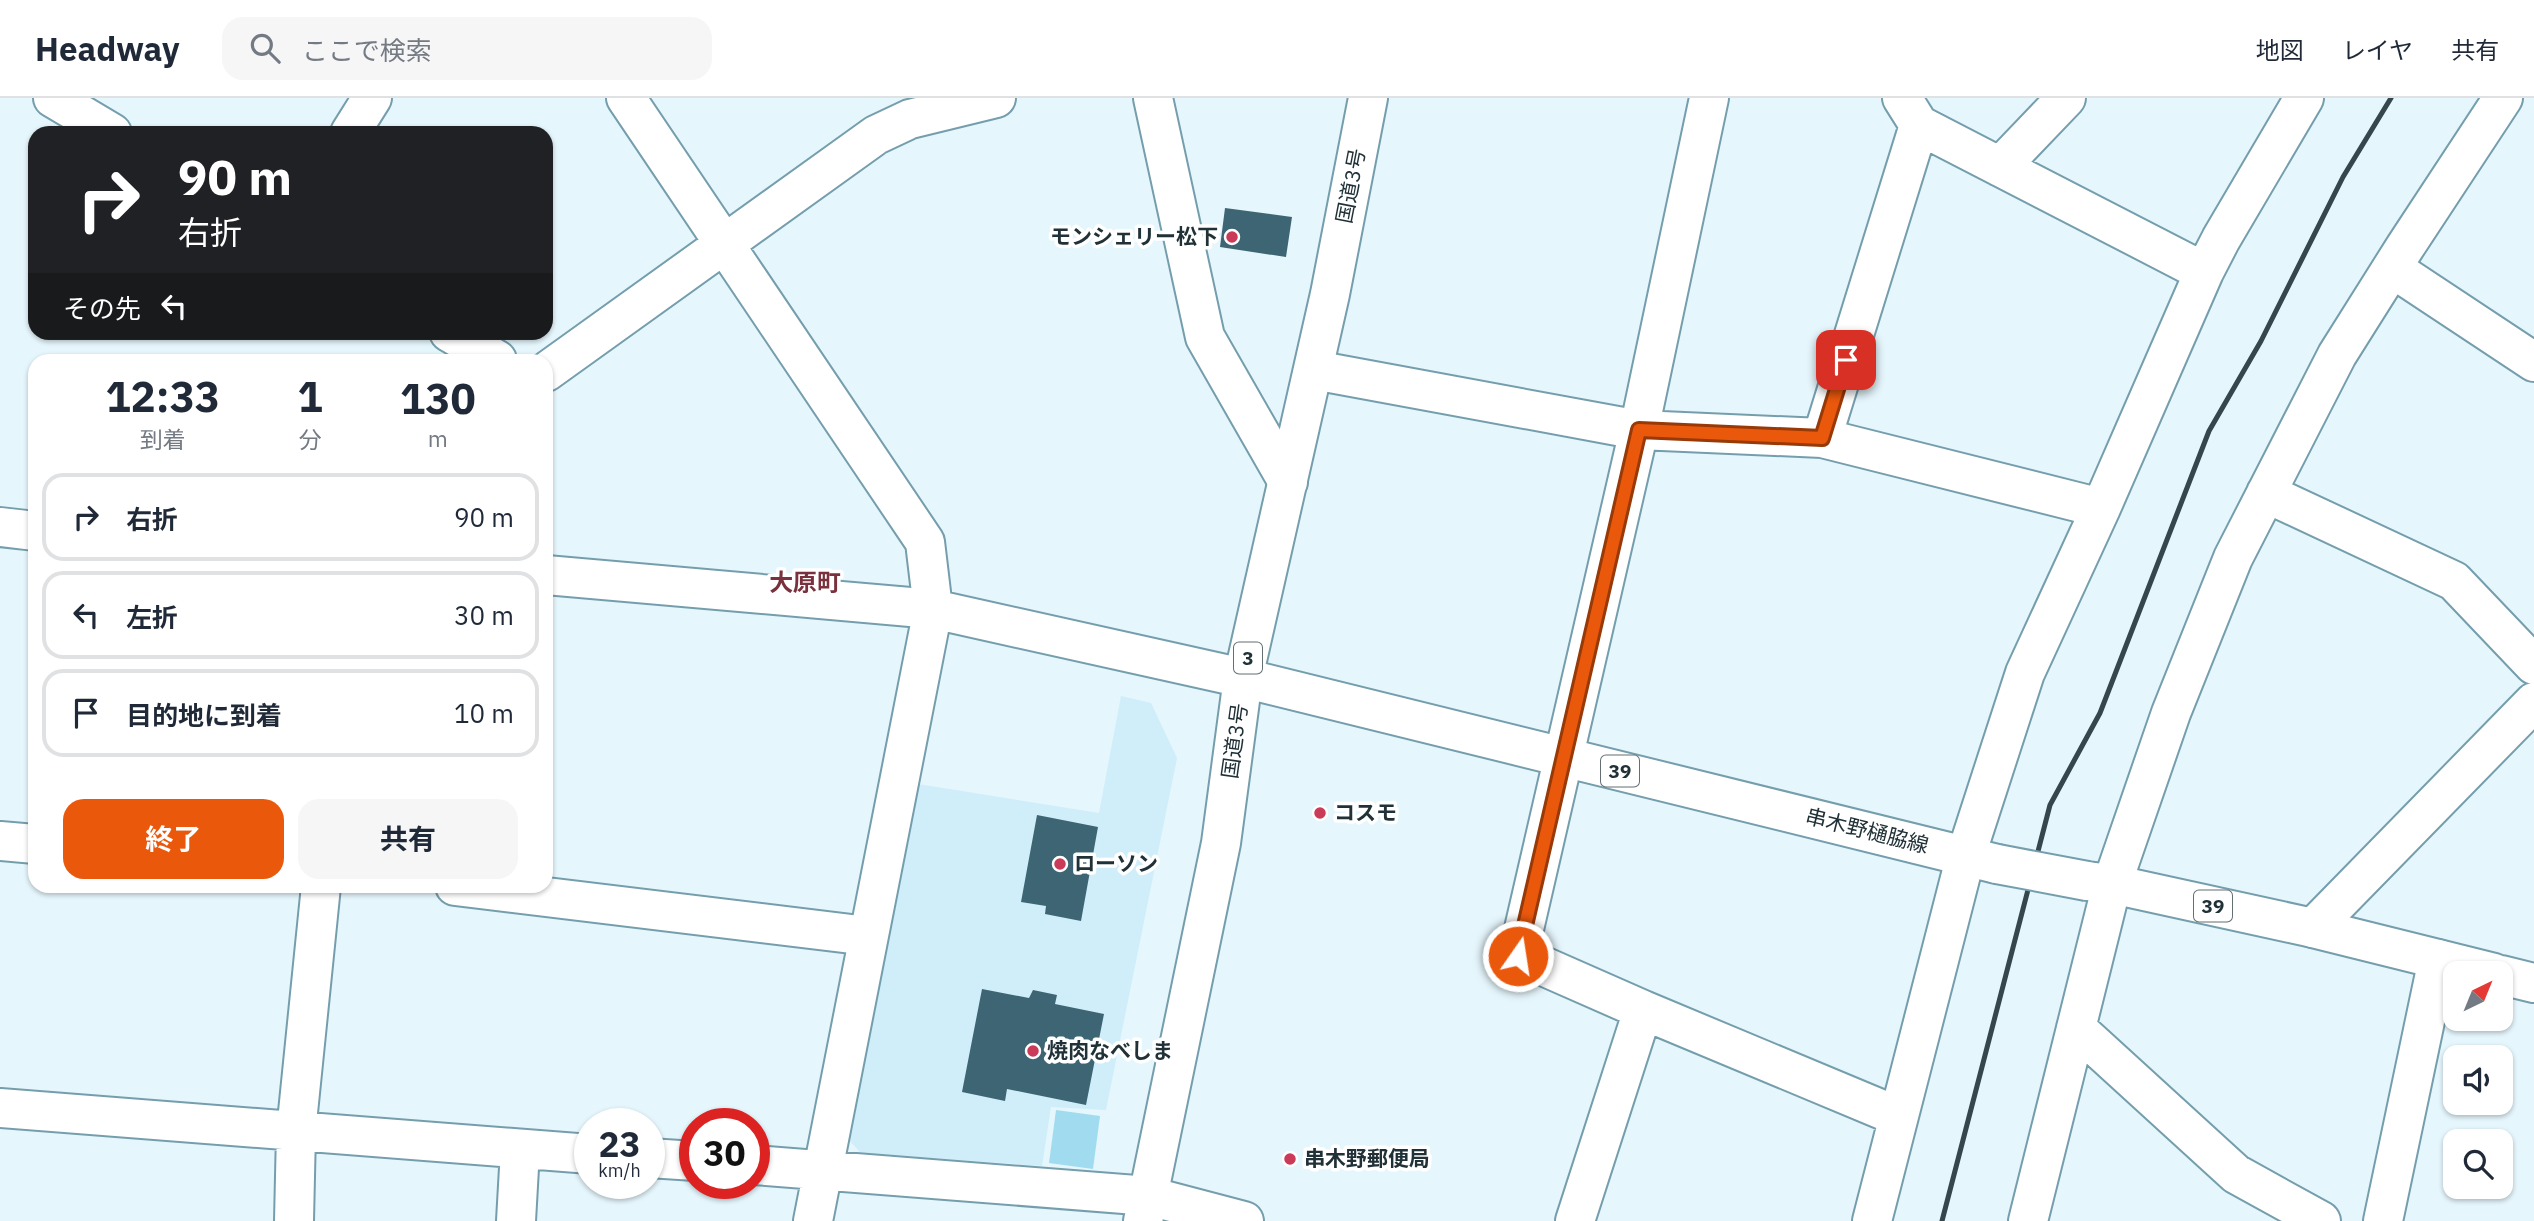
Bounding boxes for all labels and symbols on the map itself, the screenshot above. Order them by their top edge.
street label: 国道3号 [1329,146,1371,226]
place label: モンシェリー松下 [1050,222,1218,250]
marker: モンシェリー松下 [1224,229,1240,245]
pin [1816,330,1876,390]
district label: 大原町 [769,566,841,598]
road number: 3 [1234,642,1262,674]
street label: 国道3号 [1215,701,1253,780]
road number: 39 [1601,756,1639,786]
place label: コスモ [1334,798,1397,826]
street label: 串木野樋脇線 [1803,801,1932,859]
marker: コスモ [1312,805,1328,821]
place label: ローソン [1074,849,1158,877]
marker: ローソン [1052,856,1068,872]
road number: 39 [2194,890,2232,922]
position arrow [1481,919,1555,993]
north arrow [2443,961,2513,1031]
place label: 焼肉なべしま [1047,1036,1173,1064]
marker: 焼肉なべしま [1025,1043,1041,1059]
speed limit sign: 30 [679,1108,770,1199]
place label: 串木野郵便局 [1304,1144,1430,1172]
marker: 串木野郵便局 [1282,1151,1298,1167]

